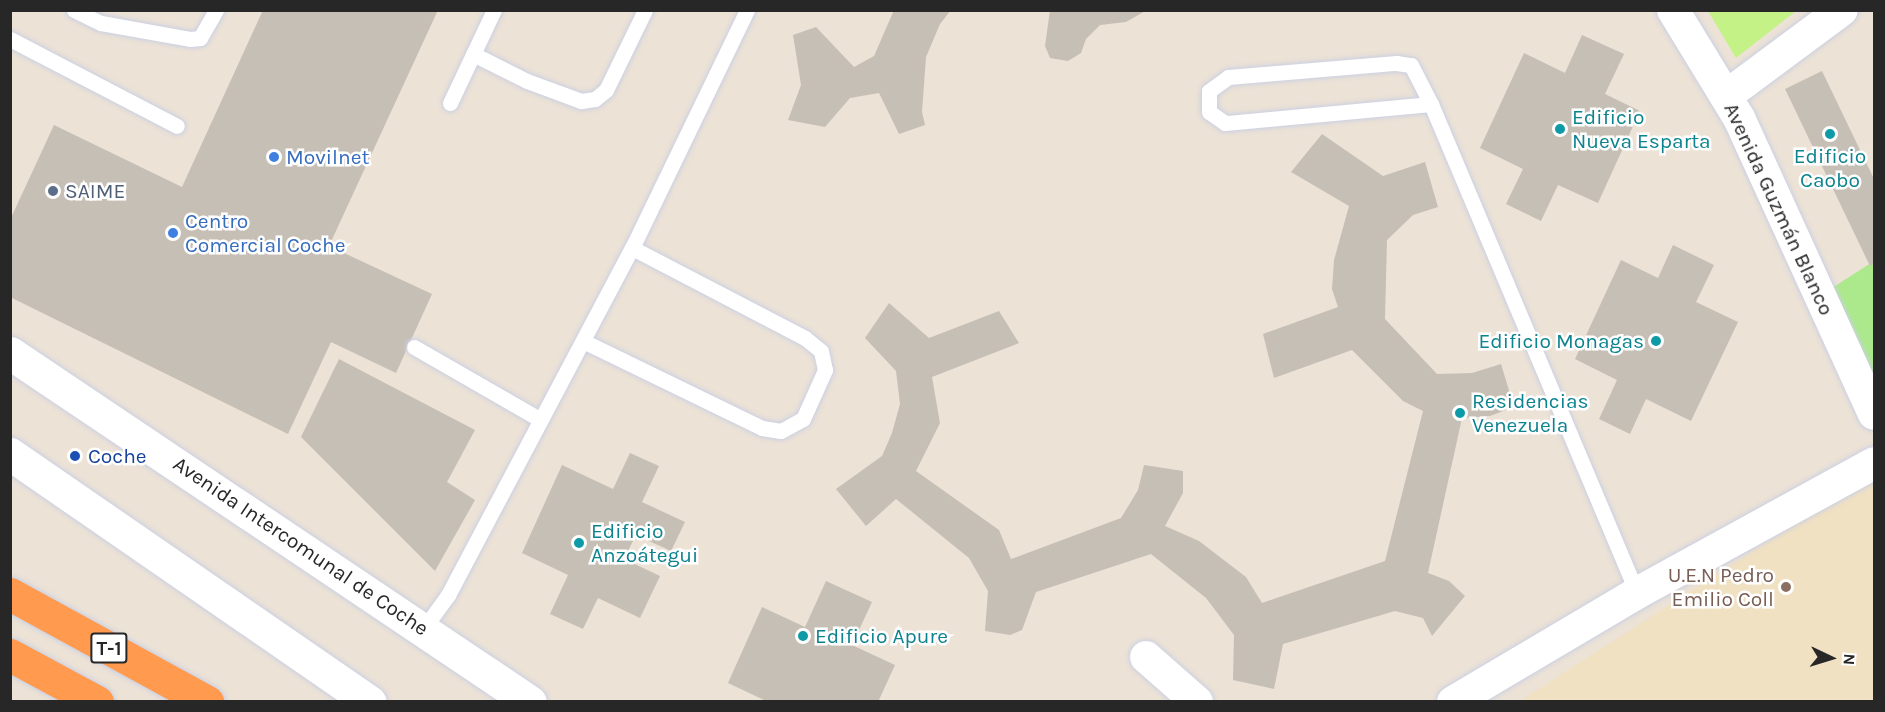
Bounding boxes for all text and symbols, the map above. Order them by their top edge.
street label: Avenida Guzmán Blanco [1719,99,1839,319]
place label: Edificio Nueva Esparta [1572,104,1711,154]
marker: Edificio Nueva Esparta [1553,122,1567,136]
marker: Edificio Caobo [1823,127,1837,141]
place label: Edificio Caobo [1794,143,1866,193]
place label: Movilnet [286,144,369,170]
marker: Movilnet [267,150,281,164]
place label: SAIME [65,178,125,204]
marker: SAIME [46,184,60,198]
place label: Centro Comercial Coche [185,208,346,258]
marker: Centro Comercial Coche [166,226,180,240]
place label: Edificio Monagas [1479,328,1644,354]
marker: Edificio Monagas [1649,334,1663,348]
place label: Residencias Venezuela [1472,388,1589,438]
marker: Residencias Venezuela [1453,406,1467,420]
place label: Coche [88,443,147,469]
marker: Coche [66,447,84,465]
street label: Avenida Intercomunal de Coche [169,451,433,641]
place label: Edificio Anzoátegui [591,518,698,568]
marker: Edificio Anzoátegui [572,536,586,550]
place label: U.E.N Pedro Emilio Coll [1668,562,1774,612]
marker: U.E.N Pedro Emilio Coll [1779,580,1793,594]
place label: Edificio Apure [815,623,948,649]
north arrow [1801,628,1861,688]
marker: Edificio Apure [796,629,810,643]
road number: T-1 [90,631,128,665]
text: N [1840,653,1859,666]

